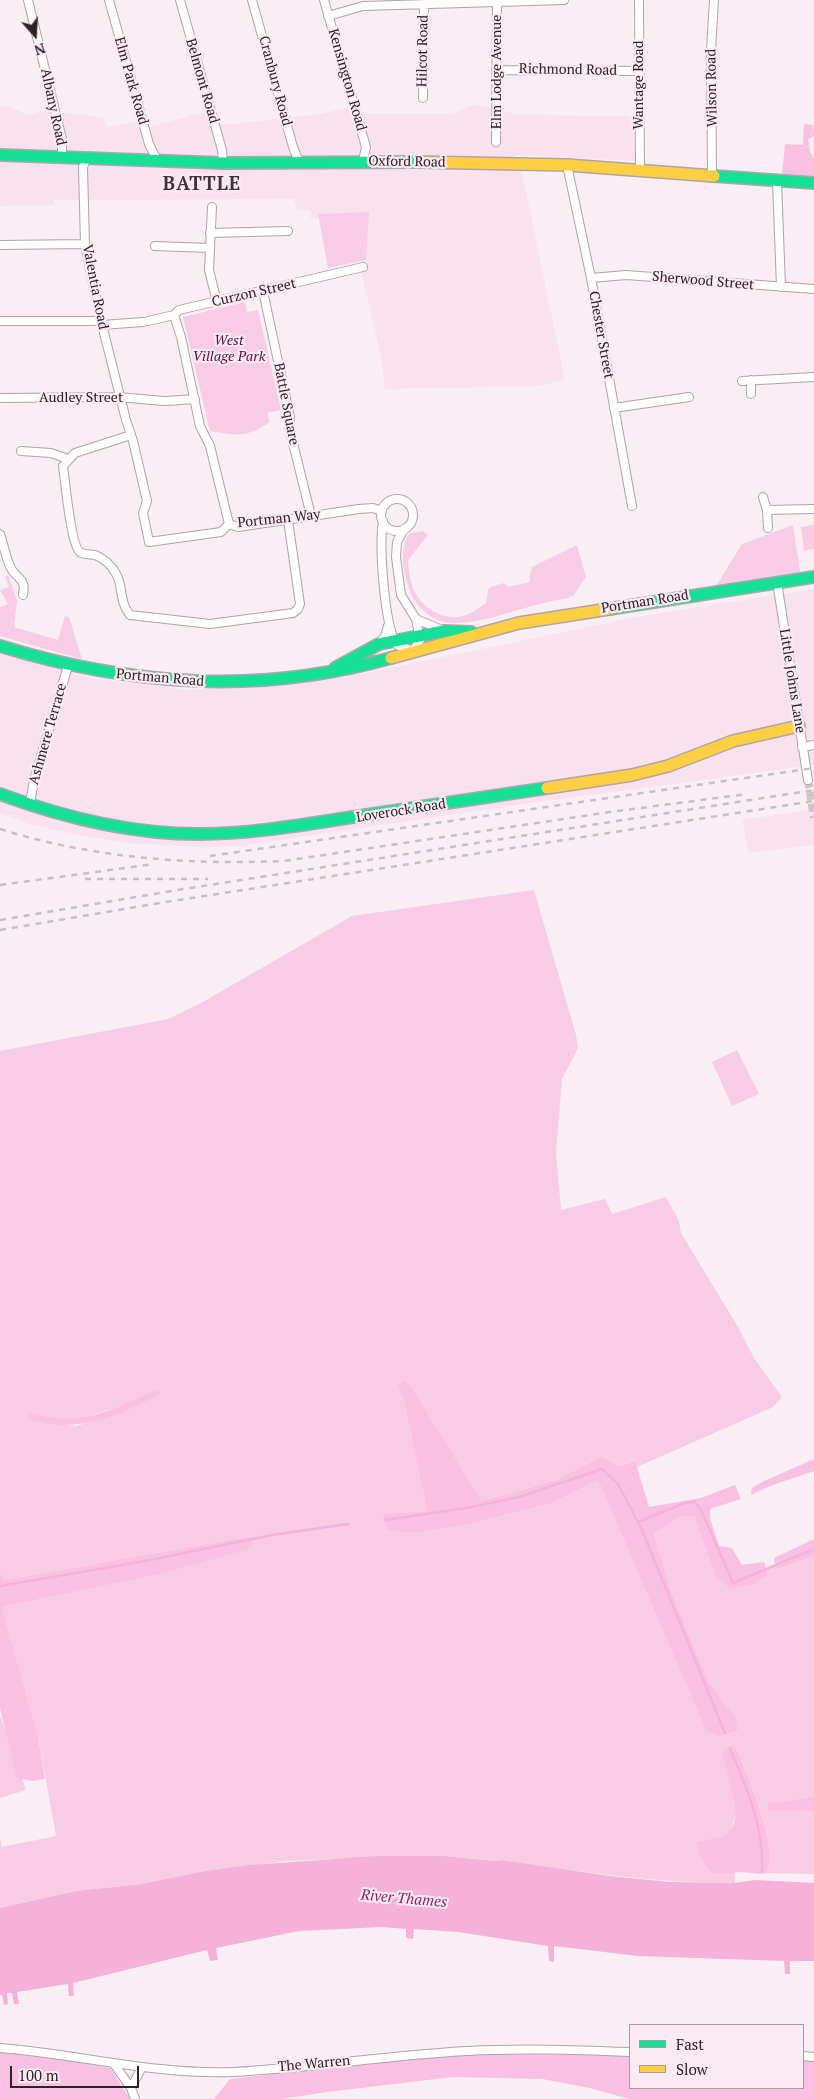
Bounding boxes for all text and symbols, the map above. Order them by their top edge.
north arrow [10,10,60,60]
street label: Hilcot Road [414,15,432,87]
street label: Elm Lodge Avenue [489,15,505,129]
street label: Kensington Road [324,27,370,133]
street label: Cranbury Road [255,34,295,128]
street label: Elm Park Road [110,35,152,127]
street label: Belmont Road [182,36,222,126]
text: N [32,39,48,60]
street label: Wantage Road [631,41,647,129]
street label: Wilson Road [703,49,721,127]
street label: Richmond Road [519,61,617,79]
street label: Albany Road [37,67,69,147]
street label: Oxford Road [368,153,446,171]
district label: BATTLE [162,174,242,196]
street label: Valentia Road [79,243,111,331]
street label: Sherwood Street [651,268,755,294]
street label: Curzon Street [210,275,298,311]
street label: Chester Street [585,290,617,380]
park label: West Village Park [193,333,265,366]
street label: Battle Square [270,361,302,447]
street label: Audley Street [39,390,123,406]
street label: Portman Way [237,506,321,532]
street label: Portman Road [600,587,690,617]
street label: Little Johns Lane [775,628,809,734]
street label: Portman Road [115,666,205,690]
street label: Ashmere Terrace [25,681,71,787]
street label: Loverock Road [355,796,447,826]
water label: River Thames [360,1886,448,1912]
legend [629,2024,804,2089]
text: Fast [676,2034,704,2054]
street label: The Warren [277,2052,351,2076]
scale bar [12,2056,141,2088]
text: Slow [676,2059,708,2079]
text: 100 m [18,2065,59,2085]

